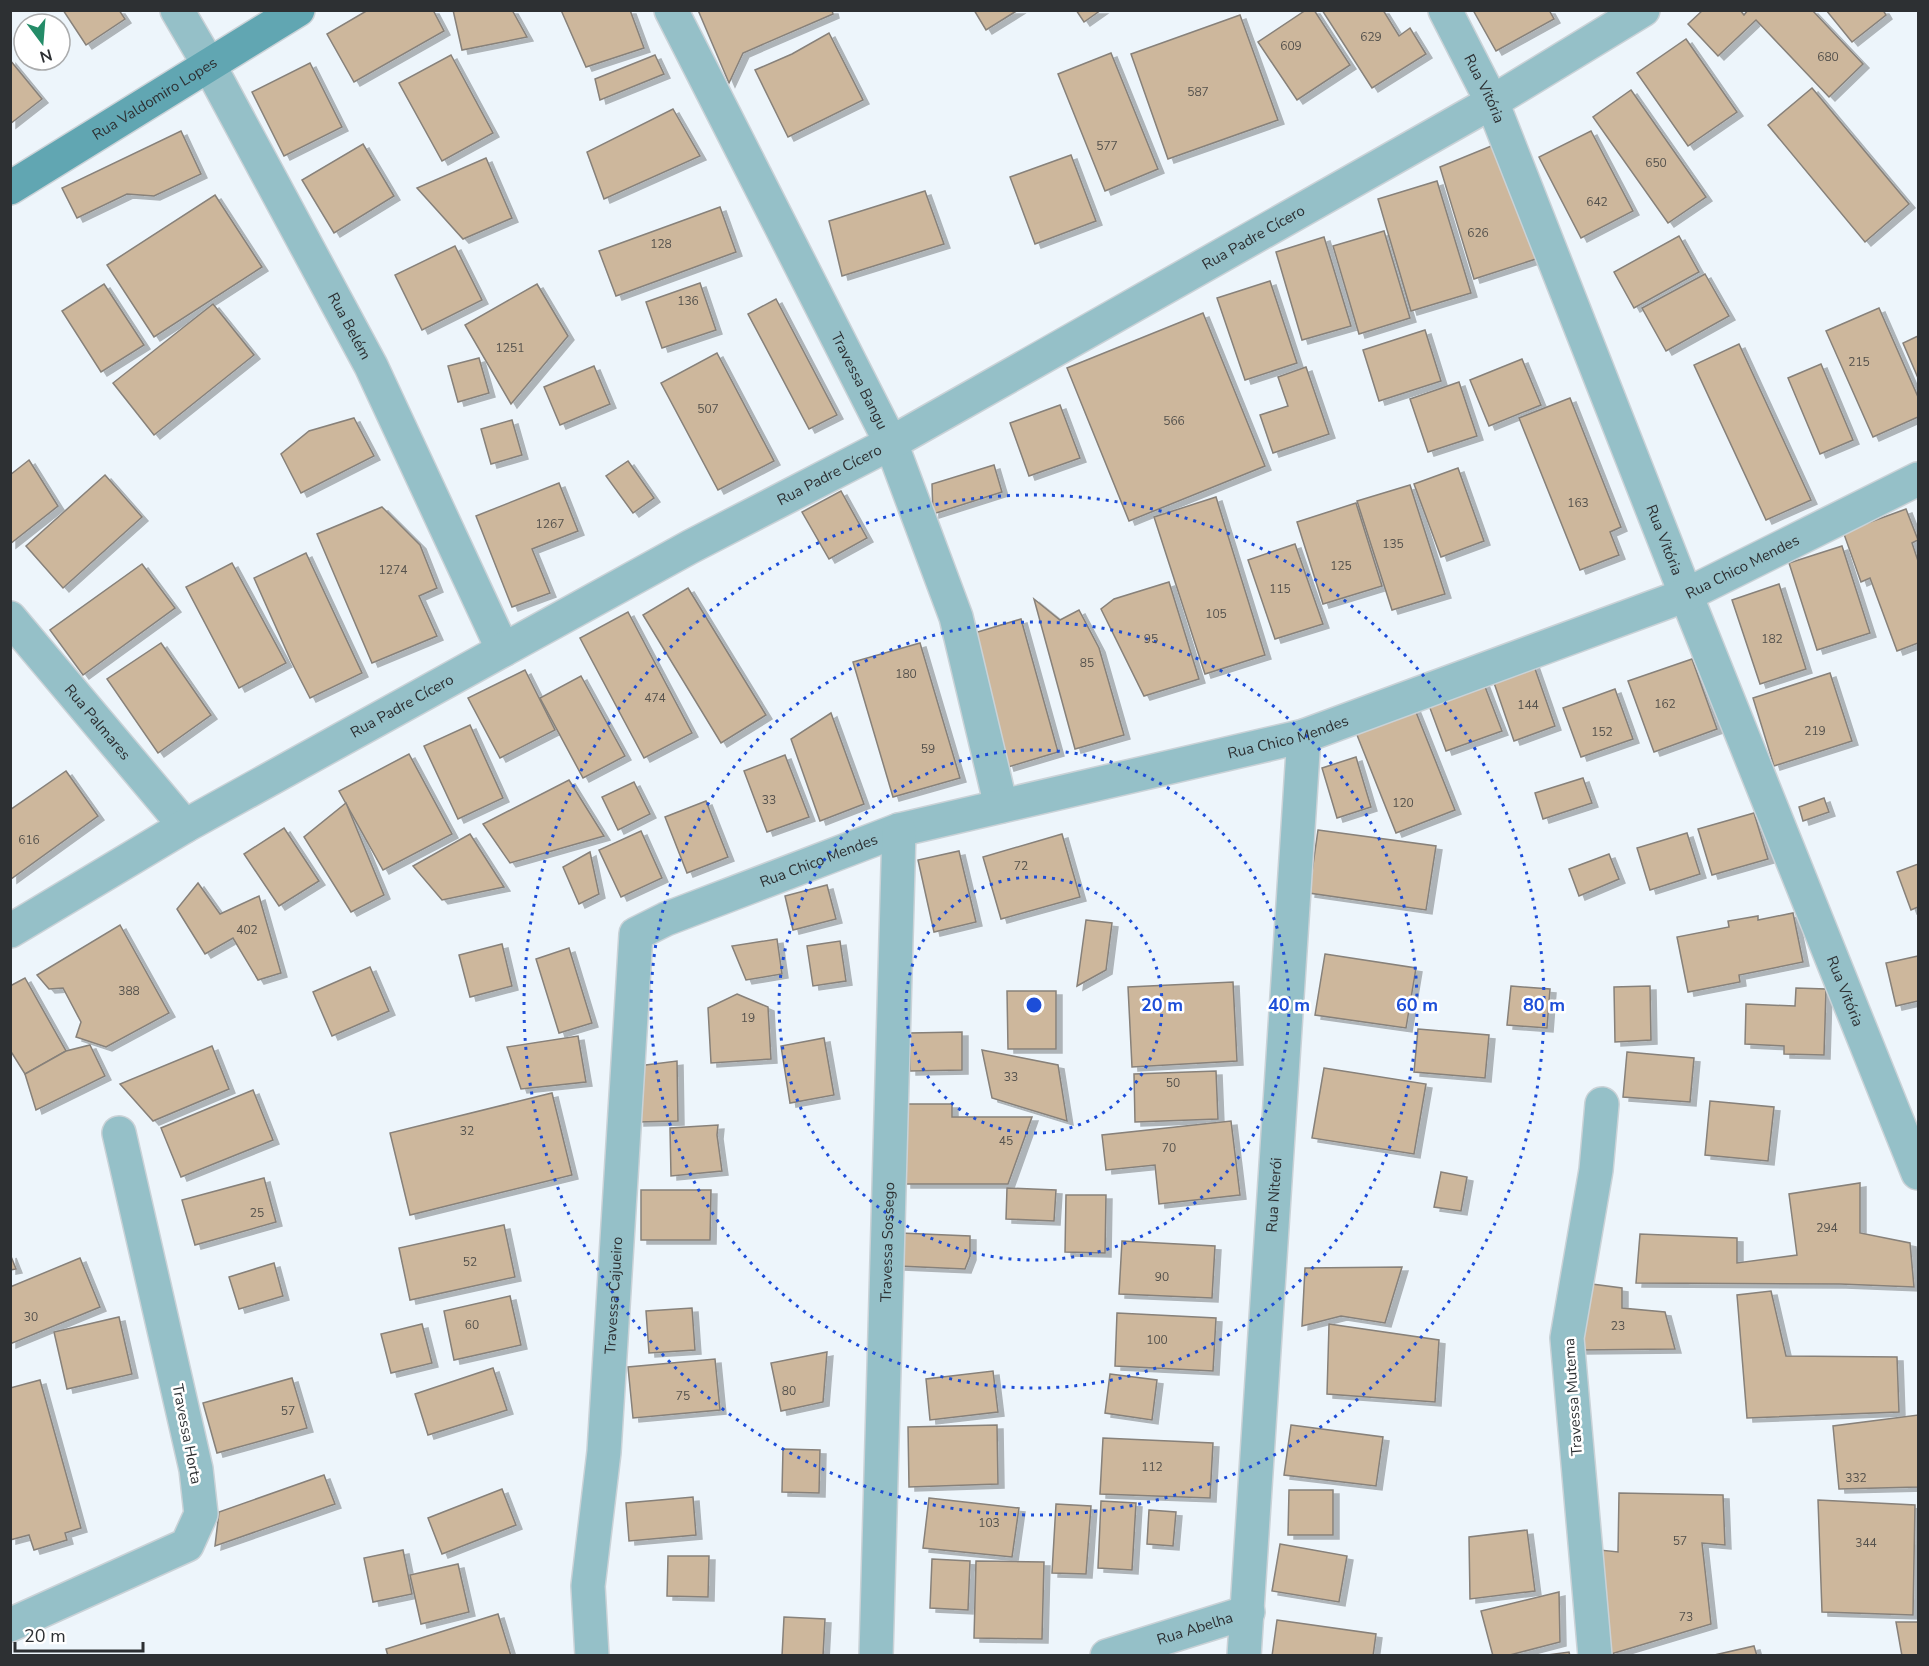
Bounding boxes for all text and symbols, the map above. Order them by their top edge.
north arrow [12,12,72,72]
house number: 629 [1360,29,1382,45]
house number: 609 [1280,38,1302,54]
text: N [37,43,55,68]
house number: 680 [1817,49,1839,65]
street label: Rua Vitória [1459,51,1509,126]
street label: Rua Valdomiro Lopes [88,52,221,145]
house number: 587 [1187,84,1209,100]
house number: 577 [1096,138,1118,154]
house number: 650 [1645,155,1667,171]
house number: 642 [1586,194,1608,210]
street label: Rua Padre Cícero [1198,200,1308,275]
house number: 626 [1467,225,1489,241]
house number: 128 [650,236,672,252]
street label: Rua Belém [323,289,376,363]
house number: 136 [677,293,699,309]
street label: Travessa Bangu [826,329,893,433]
house number: 1251 [496,340,524,356]
house number: 215 [1848,354,1870,370]
house number: 507 [697,401,719,417]
house number: 566 [1163,413,1185,429]
street label: Rua Padre Cícero [774,440,885,510]
house number: 163 [1567,495,1589,511]
street label: Rua Vitória [1641,502,1687,578]
house number: 1267 [536,516,564,532]
street label: Rua Chico Mendes [1682,530,1803,604]
house number: 135 [1382,536,1404,552]
house number: 125 [1330,558,1352,574]
house number: 1274 [379,562,407,578]
house number: 115 [1269,581,1291,597]
house number: 105 [1205,606,1227,622]
house number: 95 [1144,631,1158,647]
house number: 182 [1761,631,1783,647]
house number: 85 [1080,655,1094,671]
house number: 180 [895,666,917,682]
street label: Rua Padre Cícero [347,669,457,743]
street label: Rua Palmares [60,680,135,764]
house number: 474 [644,690,666,706]
house number: 162 [1654,696,1676,712]
house number: 144 [1517,697,1539,713]
street label: Rua Chico Mendes [1226,710,1351,763]
house number: 219 [1804,723,1826,739]
house number: 152 [1591,724,1613,740]
house number: 59 [921,741,935,757]
house number: 33 [762,792,776,808]
house number: 120 [1392,795,1414,811]
street label: Rua Chico Mendes [757,829,880,892]
house number: 616 [18,832,40,848]
house number: 72 [1014,858,1028,874]
house number: 402 [236,922,258,938]
street label: Rua Vitória [1822,953,1868,1029]
house number: 388 [118,983,140,999]
text: 20 m [1141,993,1183,1017]
text: 40 m [1268,993,1310,1017]
text: 60 m [1396,993,1438,1017]
text: 80 m [1523,993,1565,1017]
centre of rings [1024,995,1044,1015]
house number: 19 [741,1010,755,1026]
house number: 33 [1004,1069,1018,1085]
house number: 50 [1166,1075,1180,1091]
house number: 32 [460,1123,474,1139]
house number: 45 [999,1133,1013,1149]
house number: 70 [1162,1140,1176,1156]
street label: Rua Niterói [1262,1157,1286,1233]
street label: Travessa Sossego [876,1182,899,1302]
house number: 25 [250,1205,264,1221]
house number: 294 [1816,1220,1838,1236]
street label: Travessa Cajueiro [600,1236,627,1355]
house number: 52 [463,1254,477,1270]
house number: 90 [1155,1269,1169,1285]
house number: 30 [24,1309,38,1325]
house number: 60 [465,1317,479,1333]
house number: 23 [1611,1318,1625,1334]
house number: 100 [1146,1332,1168,1348]
street label: Travessa Mutema [1559,1337,1587,1457]
street label: Travessa Horta [167,1382,207,1486]
house number: 80 [782,1383,796,1399]
house number: 75 [676,1388,690,1404]
house number: 57 [281,1403,295,1419]
house number: 112 [1141,1459,1163,1475]
house number: 332 [1845,1470,1867,1486]
house number: 103 [978,1515,1000,1531]
house number: 57 [1673,1533,1687,1549]
house number: 344 [1855,1535,1877,1551]
street label: Rua Abelha [1154,1607,1235,1650]
house number: 73 [1679,1609,1693,1625]
scale bar [15,1615,142,1653]
text: 20 m [24,1624,66,1648]

